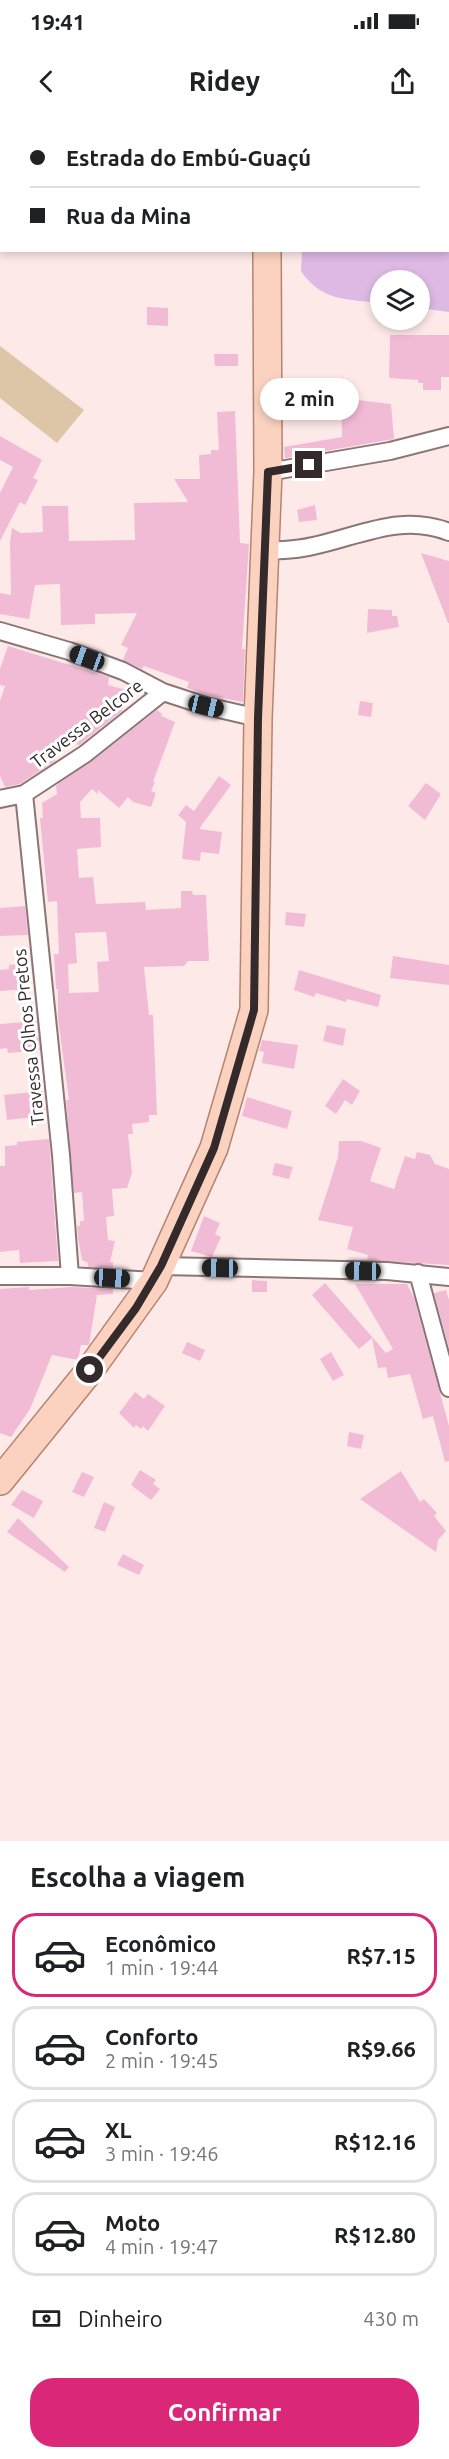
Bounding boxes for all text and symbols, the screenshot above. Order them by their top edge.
text: 19:41 [30,9,85,34]
icon: back [30,65,63,98]
icon: share [386,65,419,98]
text: Ridey [189,66,260,96]
text: Estrada do Embú-Guaçú [66,145,311,170]
text: Rua da Mina [66,203,191,228]
map controls [370,270,430,330]
button: layers [370,270,430,330]
callout: 2 min [260,378,358,420]
text: 2 min [284,387,335,410]
route end [295,451,322,478]
car [67,643,107,673]
street label: Travessa Belcore [27,675,146,772]
car [186,693,226,719]
street label: Travessa Olhos Pretos [9,948,47,1126]
car [202,1259,238,1277]
car [345,1262,381,1280]
car [94,1268,130,1288]
route start [76,1356,103,1383]
text: Escolha a viagem [30,1862,245,1892]
icon: car [33,1928,87,1982]
text: Econômico [105,1931,216,1956]
text: R$7.15 [347,1943,416,1968]
text: 1 min · 19:44 [105,1956,219,1979]
icon: car [33,2021,87,2075]
text: Conforto [105,2024,199,2049]
text: R$9.66 [347,2036,416,2061]
text: 2 min · 19:45 [105,2049,219,2072]
icon: car [33,2114,87,2168]
text: XL [105,2117,132,2142]
text: R$12.16 [334,2129,416,2154]
text: 3 min · 19:46 [105,2142,219,2165]
icon: car [33,2207,87,2261]
text: Moto [105,2210,160,2235]
text: R$12.80 [334,2222,416,2247]
text: 4 min · 19:47 [105,2235,219,2258]
icon: cash [30,2302,63,2335]
text: Dinheiro [78,2306,163,2331]
text: 430 m [363,2307,419,2330]
button: Confirmar [30,2378,419,2447]

